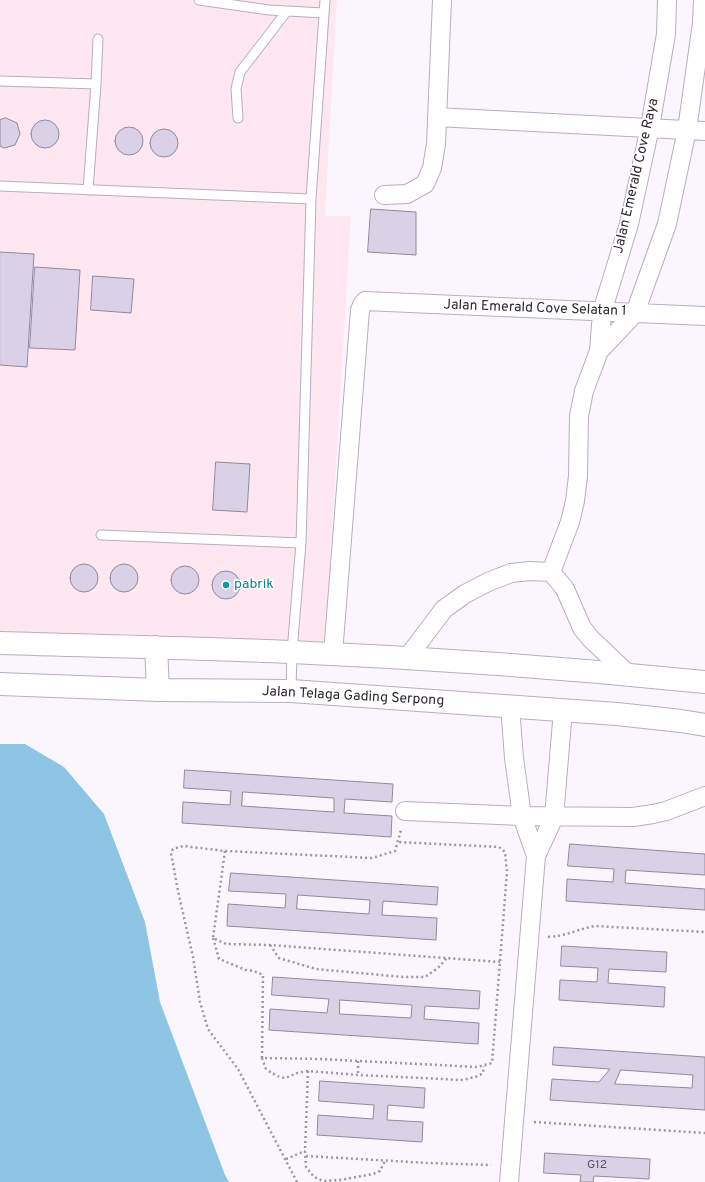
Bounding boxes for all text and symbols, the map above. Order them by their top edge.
street label: Jalan Emerald Cove Raya [611,97,663,255]
street label: Jalan Emerald Cove Selatan 1 [443,297,627,321]
place label: pabrik [234,577,274,593]
marker: pabrik [221,580,231,590]
street label: Jalan Telaga Gading Serpong [261,684,445,710]
house number: G12 [587,1159,607,1173]

